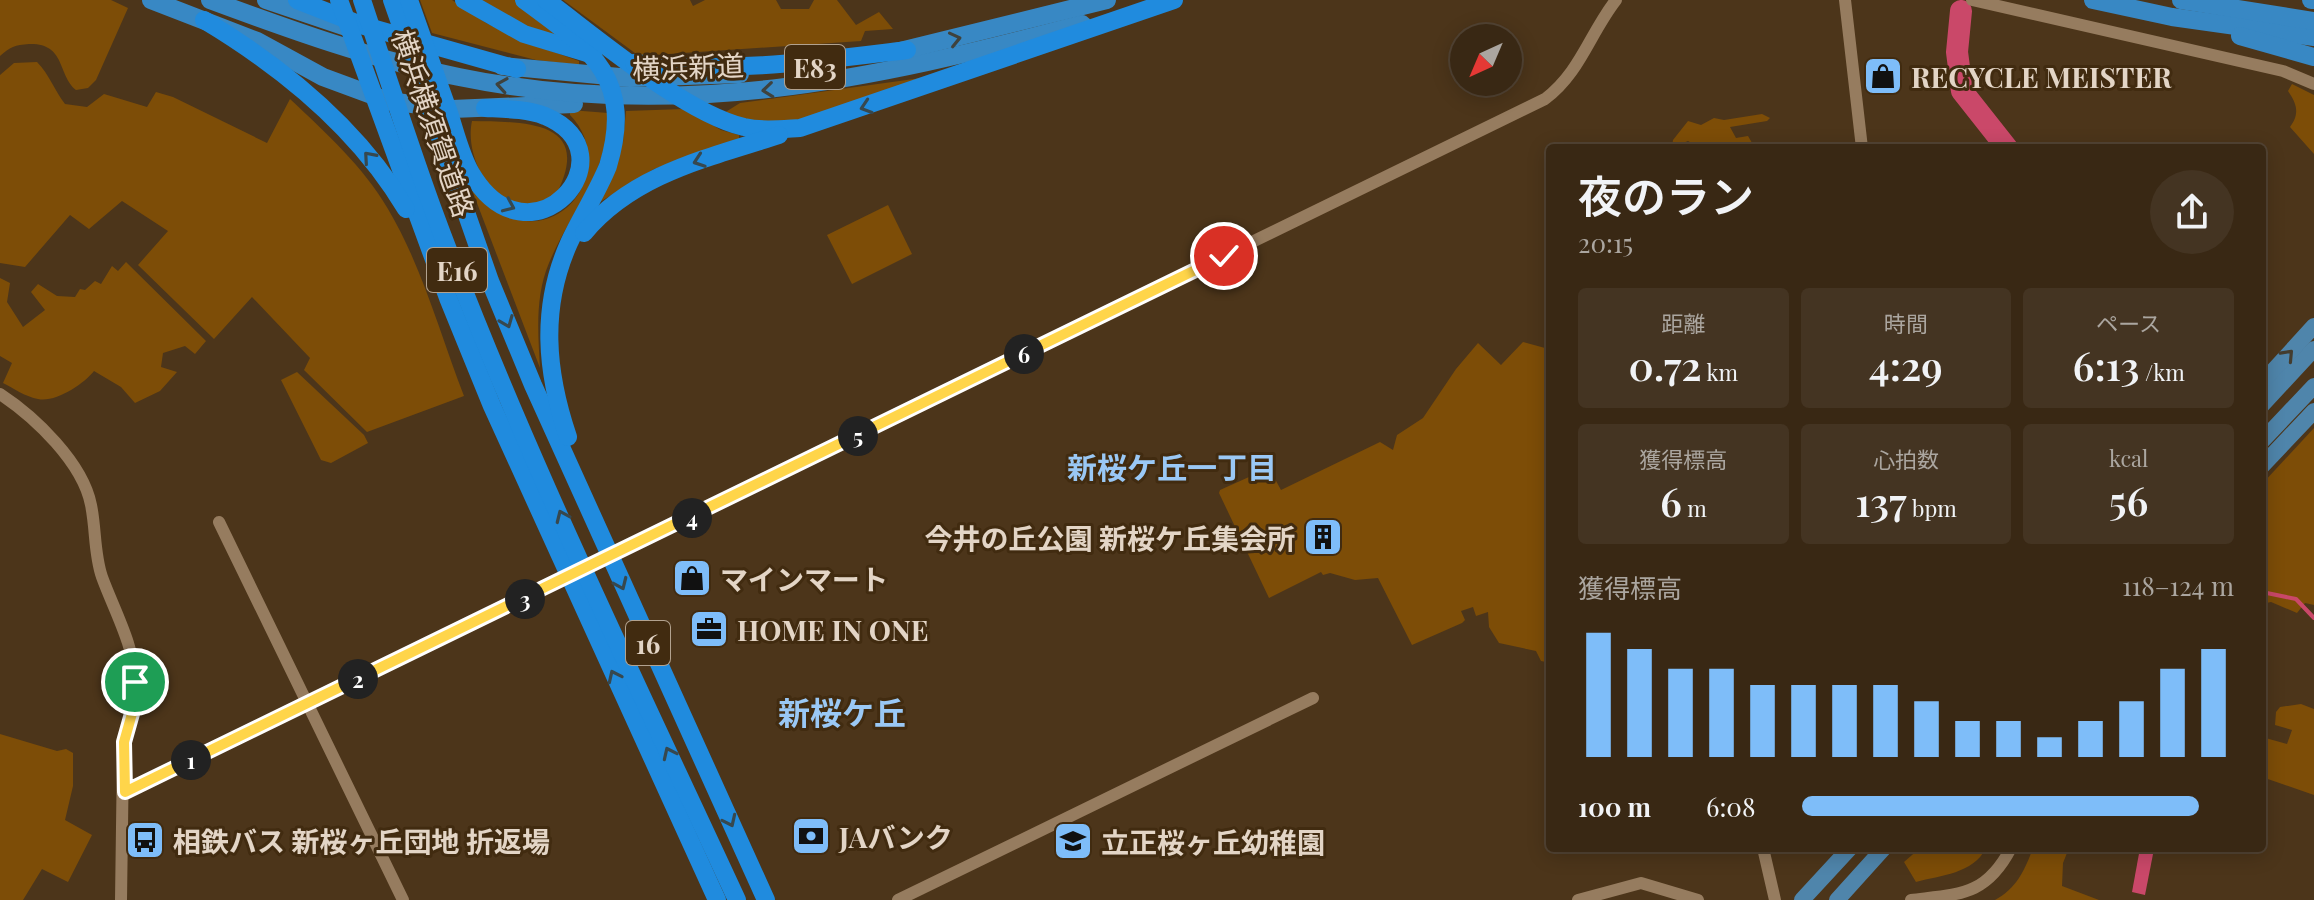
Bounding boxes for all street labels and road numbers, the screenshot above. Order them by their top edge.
street label: 横浜横須賀道路 [385,24,483,222]
road number: E83 [785,45,845,89]
street label: 横浜新道 [631,46,745,86]
road number: E16 [427,248,487,292]
road number: 16 [626,621,670,665]

